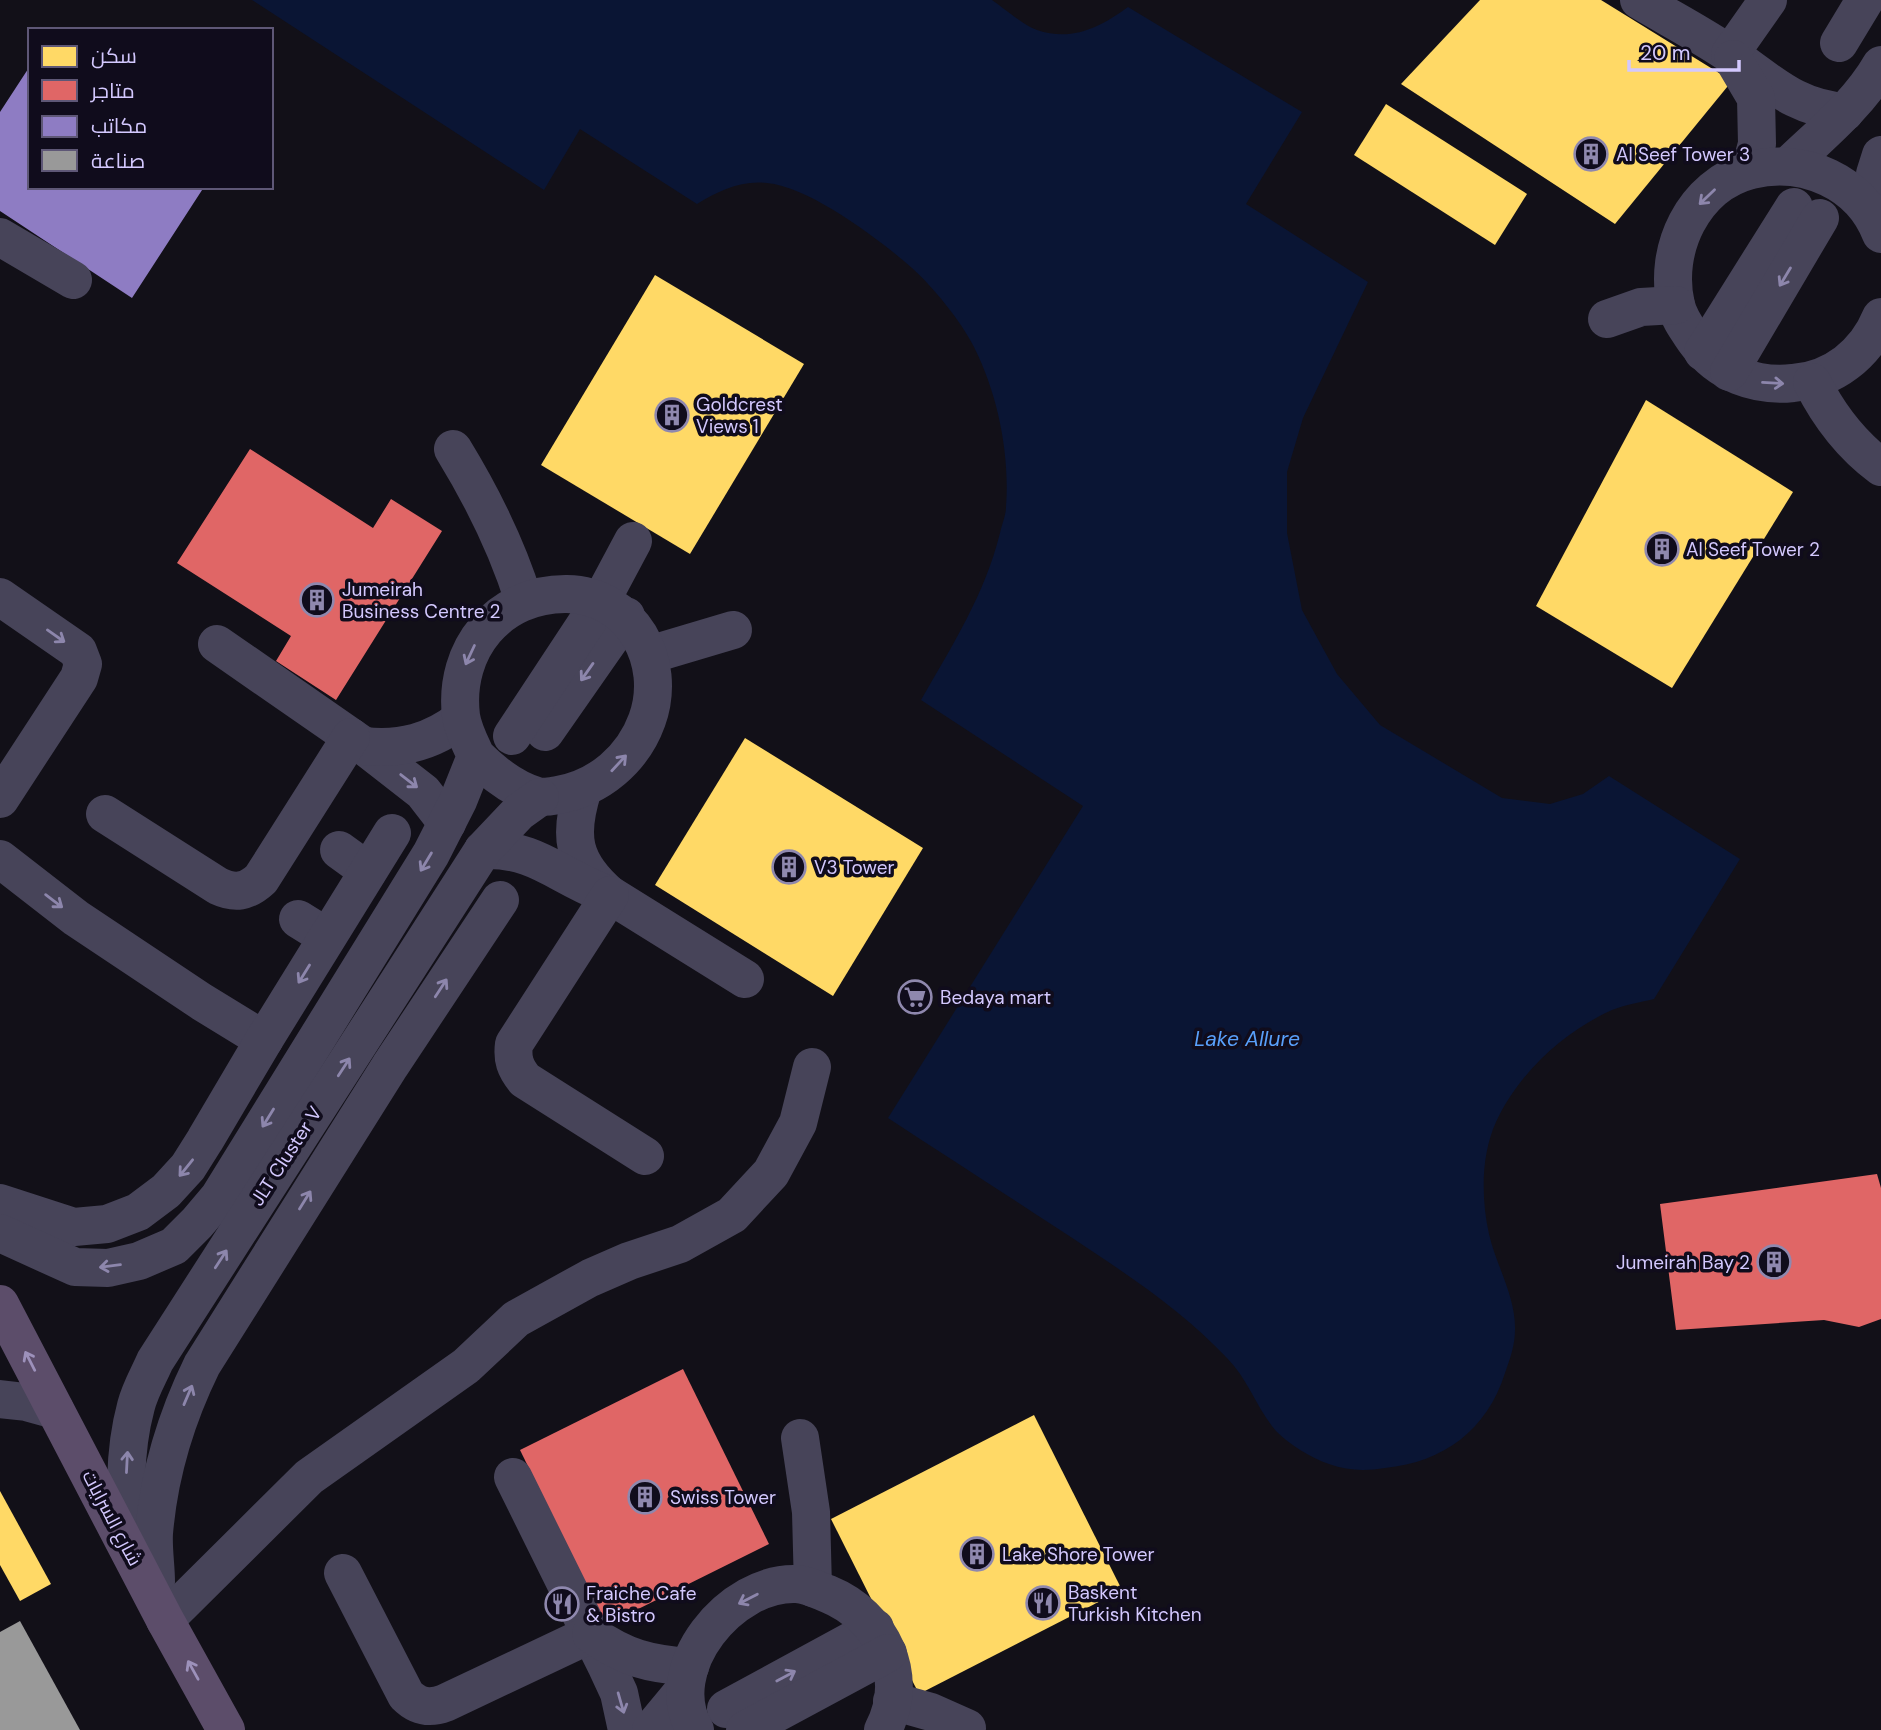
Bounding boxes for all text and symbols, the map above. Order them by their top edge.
legend [28,28,273,189]
scale bar [1629,28,1739,72]
text: 20 m [1640,39,1691,67]
text: سكن [91,42,137,70]
text: متاجر [90,77,135,105]
text: مكاتب [91,112,147,140]
building icon: Al Seef Tower 3 [1572,135,1610,173]
place label: Al Seef Tower 3 [1616,142,1750,167]
text: صناعة [91,147,145,175]
one-way arrow [1698,189,1716,205]
one-way arrow [1778,266,1792,286]
one-way arrow [1761,377,1784,390]
place label: Goldcrest Views 1 [696,392,783,439]
building icon: Goldcrest Views 1 [653,396,691,434]
building icon: Al Seef Tower 2 [1643,530,1681,568]
place label: Al Seef Tower 2 [1686,537,1820,562]
place label: Jumeirah Business Centre 2 [342,577,501,624]
building icon: Jumeirah Business Centre 2 [298,581,336,619]
one-way arrow [46,628,65,643]
one-way arrow [463,644,476,665]
one-way arrow [580,662,594,681]
one-way arrow [611,755,628,772]
one-way arrow [399,774,417,789]
building icon: V3 Tower [770,848,808,886]
one-way arrow [419,852,433,872]
place label: V3 Tower [814,855,894,880]
one-way arrow [44,893,63,908]
one-way arrow [297,964,312,983]
one-way arrow [434,978,448,998]
supermarket icon: Bedaya mart [896,978,934,1016]
place label: Bedaya mart [940,985,1051,1010]
water label: Lake Allure [1194,1025,1300,1053]
one-way arrow [337,1058,351,1078]
street label: JLT Cluster V [245,1101,328,1211]
one-way arrow [260,1108,275,1127]
one-way arrow [178,1158,193,1177]
one-way arrow [298,1191,313,1210]
building icon: Jumeirah Bay 2 [1755,1243,1793,1281]
one-way arrow [214,1249,228,1269]
place label: Jumeirah Bay 2 [1616,1250,1750,1275]
one-way arrow [99,1260,122,1273]
one-way arrow [22,1351,36,1372]
one-way arrow [182,1384,195,1406]
one-way arrow [121,1451,134,1474]
street label: شارع السرايات [75,1466,148,1571]
building icon: Swiss Tower [626,1478,664,1516]
place label: Swiss Tower [670,1485,776,1510]
building icon: Lake Shore Tower [958,1535,996,1573]
place label: Lake Shore Tower [1002,1542,1155,1567]
place label: Baskent Turkish Kitchen [1068,1580,1202,1627]
place label: Fraiche Cafe & Bistro [586,1581,697,1628]
restaurant icon: Baskent Turkish Kitchen [1024,1584,1062,1622]
restaurant icon: Fraiche Cafe & Bistro [543,1585,581,1623]
one-way arrow [738,1592,759,1606]
one-way arrow [186,1661,200,1681]
one-way arrow [775,1669,796,1683]
one-way arrow [616,1692,629,1714]

